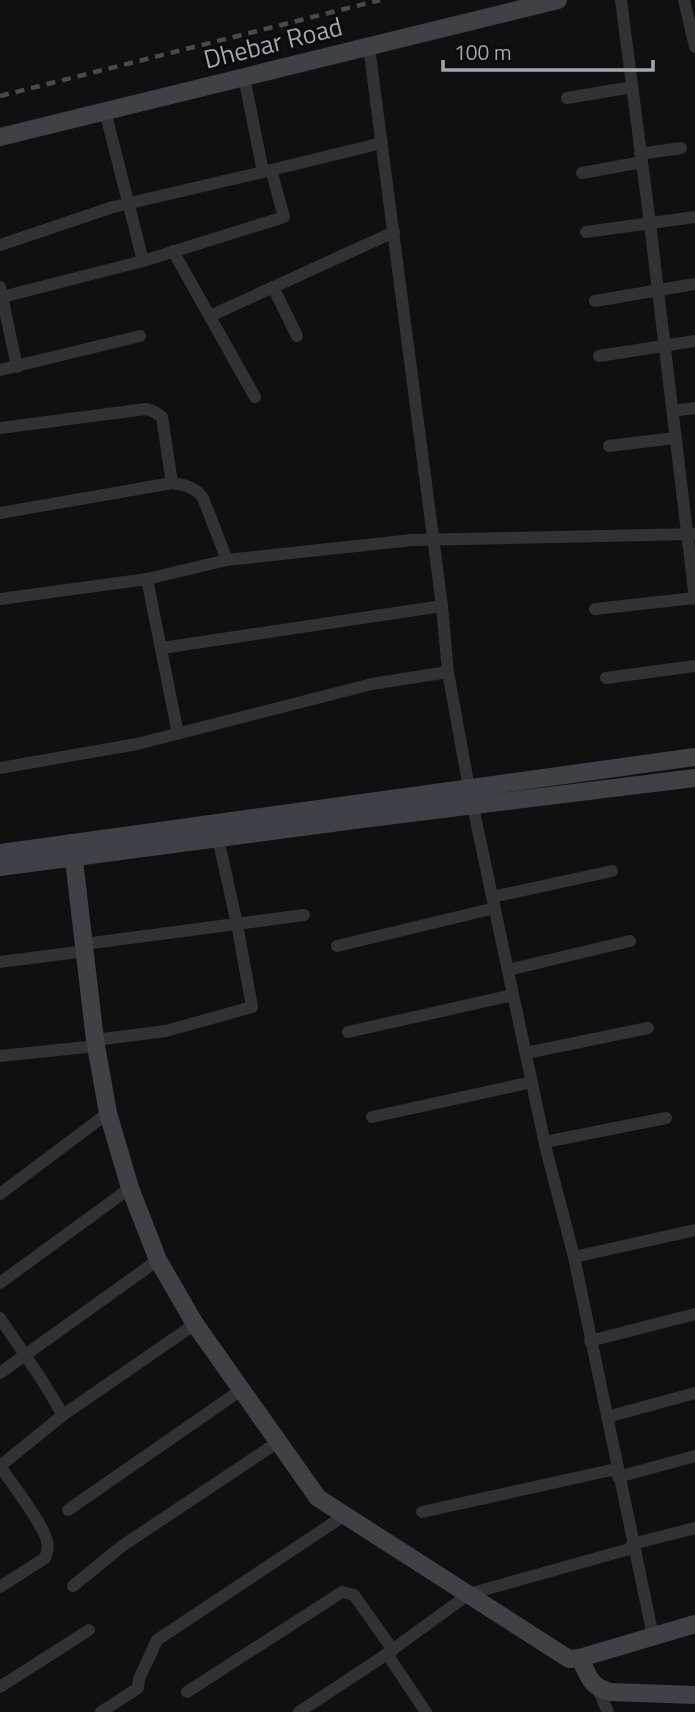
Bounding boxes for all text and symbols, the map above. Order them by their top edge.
street label: Dhebar Road [199,6,346,79]
scale bar [443,28,653,72]
text: 100 m [454,36,511,68]

